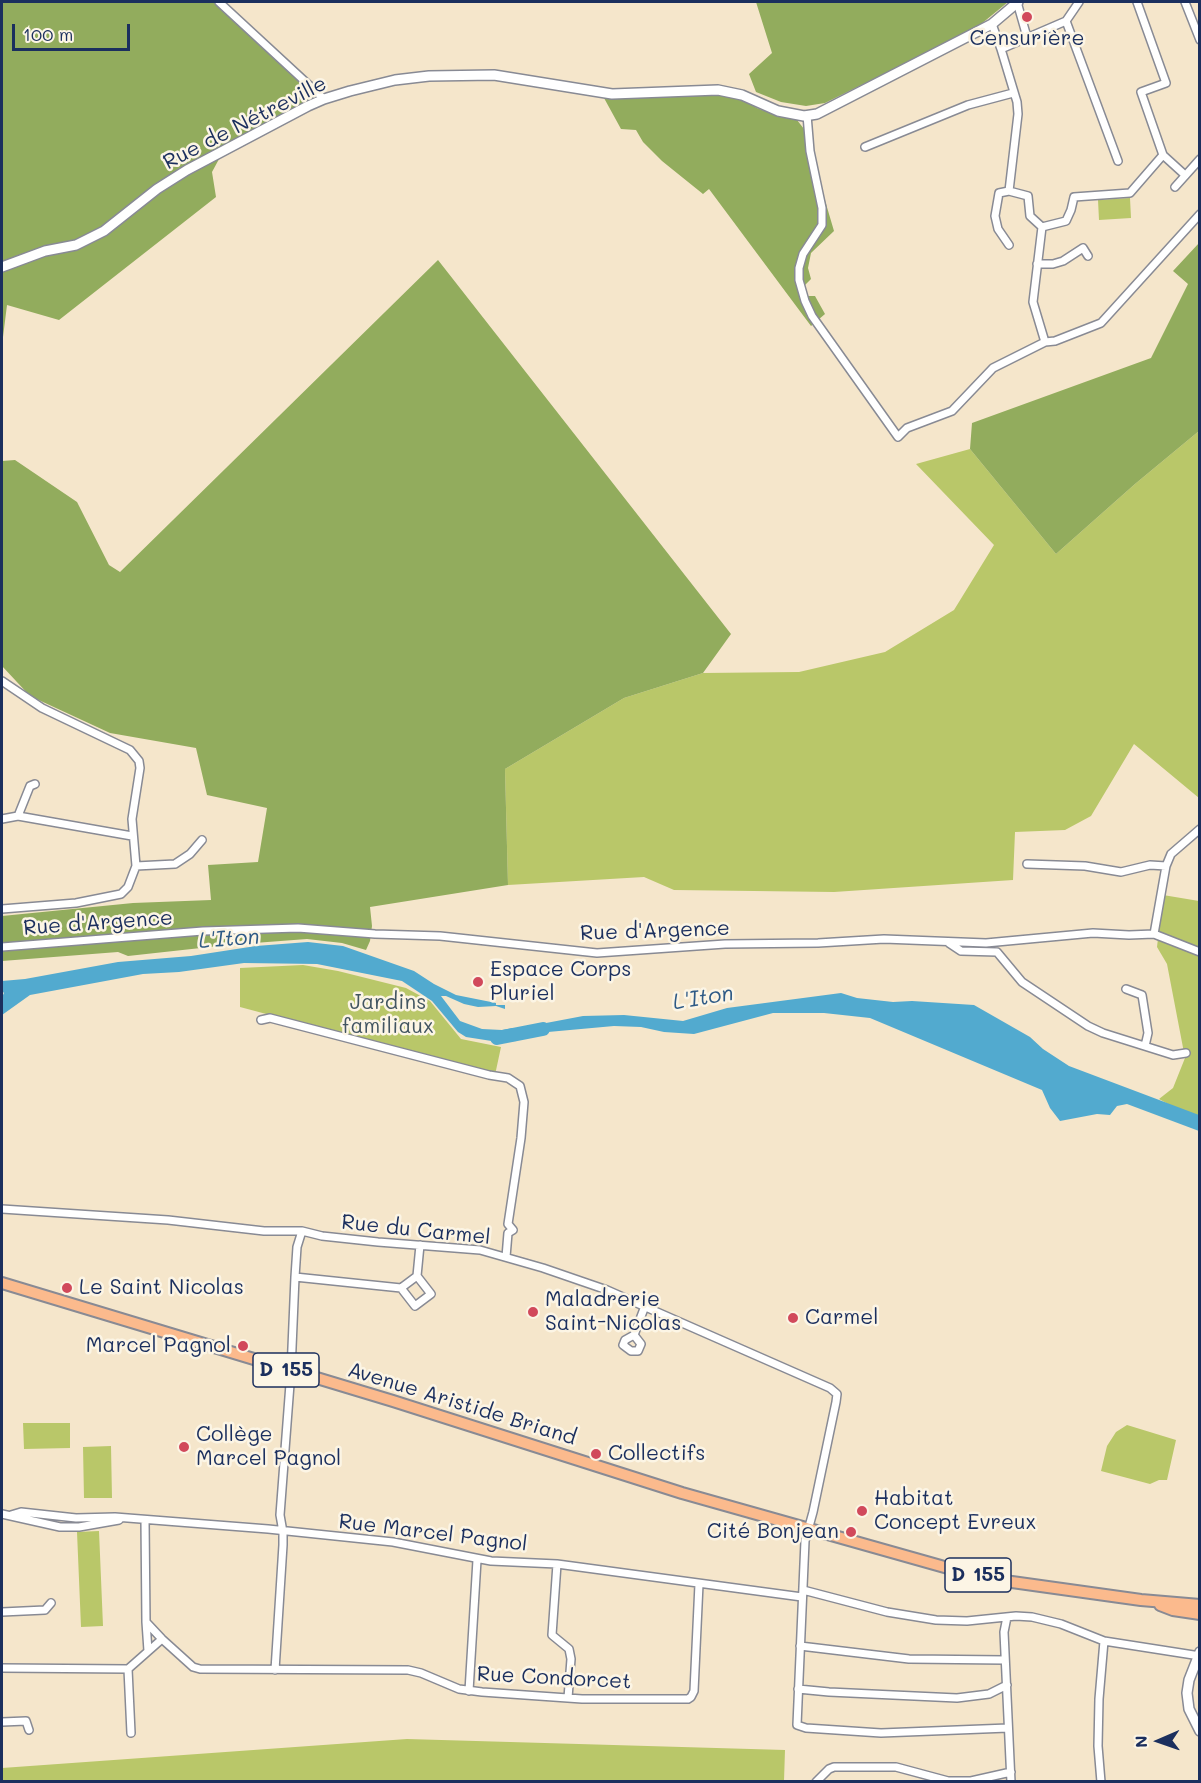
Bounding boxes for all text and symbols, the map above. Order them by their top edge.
marker: Censurière [1020,10,1034,24]
scale bar [15,12,134,50]
text: 100 m [23,22,73,46]
place label: Censurière [970,26,1084,52]
street label: Rue de Nétreville [159,71,331,175]
street label: Rue d'Argence [22,905,174,941]
street label: Rue d'Argence [580,916,730,946]
water label: L'Iton [198,924,260,954]
place label: Espace Corps Pluriel [490,957,631,1007]
marker: Espace Corps Pluriel [471,975,485,989]
water label: L'Iton [671,980,735,1016]
park label: Jardins familiaux [342,990,434,1040]
street label: Rue du Carmel [340,1210,492,1250]
place label: Le Saint Nicolas [79,1275,244,1301]
marker: Le Saint Nicolas [60,1281,74,1295]
place label: Maladrerie Saint-Nicolas [545,1287,681,1337]
marker: Maladrerie Saint-Nicolas [526,1305,540,1319]
place label: Carmel [805,1305,879,1331]
marker: Carmel [786,1311,800,1325]
place label: Marcel Pagnol [86,1333,231,1359]
marker: Marcel Pagnol [236,1339,250,1353]
road number: D 155 [253,1353,319,1387]
street label: Avenue Aristide Briand [345,1357,579,1451]
place label: Collège Marcel Pagnol [196,1422,341,1472]
marker: Collège Marcel Pagnol [177,1440,191,1454]
place label: Collectifs [608,1441,705,1467]
marker: Collectifs [589,1447,603,1461]
place label: Habitat Concept Evreux [874,1486,1036,1536]
marker: Habitat Concept Evreux [855,1504,869,1518]
street label: Rue Marcel Pagnol [337,1509,529,1557]
place label: Cité Bonjean [707,1519,839,1545]
marker: Cité Bonjean [844,1525,858,1539]
road number: D 155 [945,1558,1011,1592]
street label: Rue Condorcet [476,1661,632,1695]
north arrow [1129,1711,1189,1771]
text: N [1130,1735,1151,1748]

